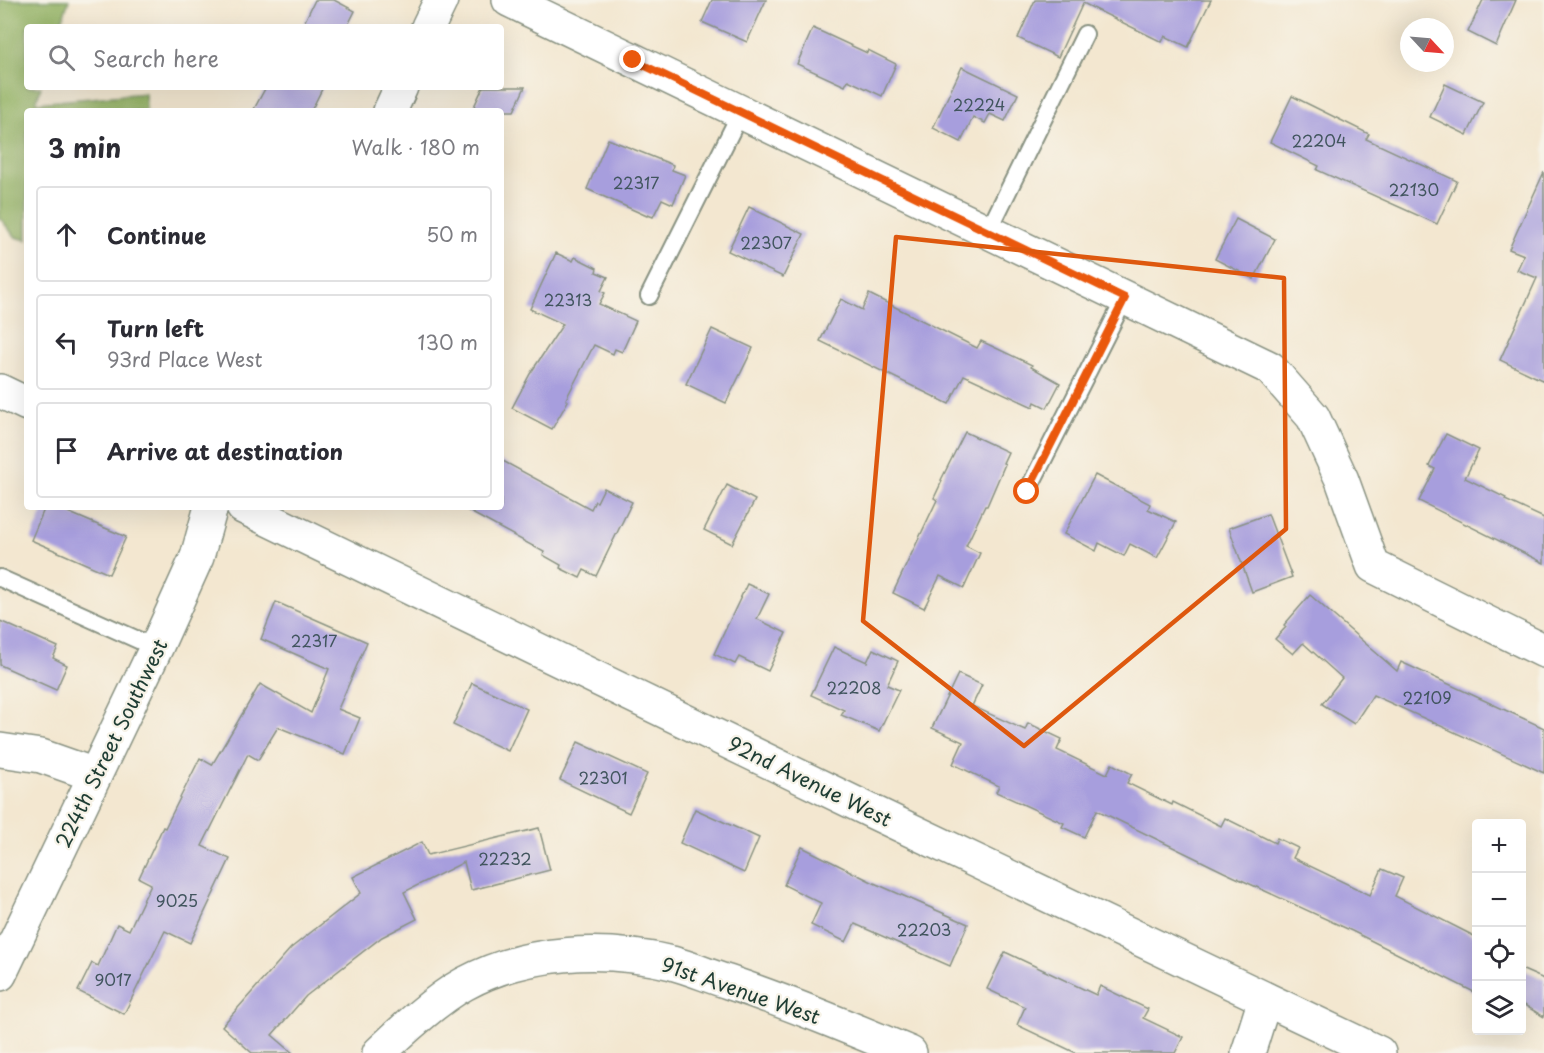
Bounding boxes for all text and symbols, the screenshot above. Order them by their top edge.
north arrow [1400,18,1454,72]
search box [24,24,504,90]
icon: search [45,41,78,74]
text: Search here [93,41,219,74]
route end [619,46,645,72]
house number: 22224 [953,92,1005,116]
text: 3 min [48,128,121,167]
house number: 22204 [1291,128,1347,152]
text: Walk · 180 m [352,132,480,162]
house number: 22317 [613,170,659,194]
house number: 22130 [1389,177,1439,201]
icon: ahead [50,218,83,251]
text: Continue [107,218,206,251]
text: 50 m [426,219,478,249]
house number: 22307 [740,230,792,254]
house number: 22313 [544,287,592,311]
text: Turn left [107,311,204,344]
icon: left [50,326,83,359]
text: 130 m [418,327,478,357]
text: 93rd Place West [107,344,262,374]
icon: arrive [50,434,83,467]
text: Arrive at destination [107,434,343,467]
route start [1013,478,1039,504]
house number: 22317 [291,628,337,652]
street label: 224th Street Southwest [47,634,175,852]
house number: 22208 [826,675,882,699]
house number: 22109 [1402,685,1452,709]
street label: 92nd Avenue West [723,728,897,834]
house number: 22301 [579,765,627,789]
map controls [1472,819,1526,1035]
button: + [1472,819,1526,873]
house number: 22232 [478,846,532,870]
button: − [1472,873,1526,927]
house number: 9025 [156,888,198,912]
house number: 22203 [897,917,951,941]
button: locate [1472,927,1526,981]
street label: 91st Avenue West [658,949,824,1031]
house number: 9017 [94,967,132,991]
button: layers [1472,981,1526,1035]

